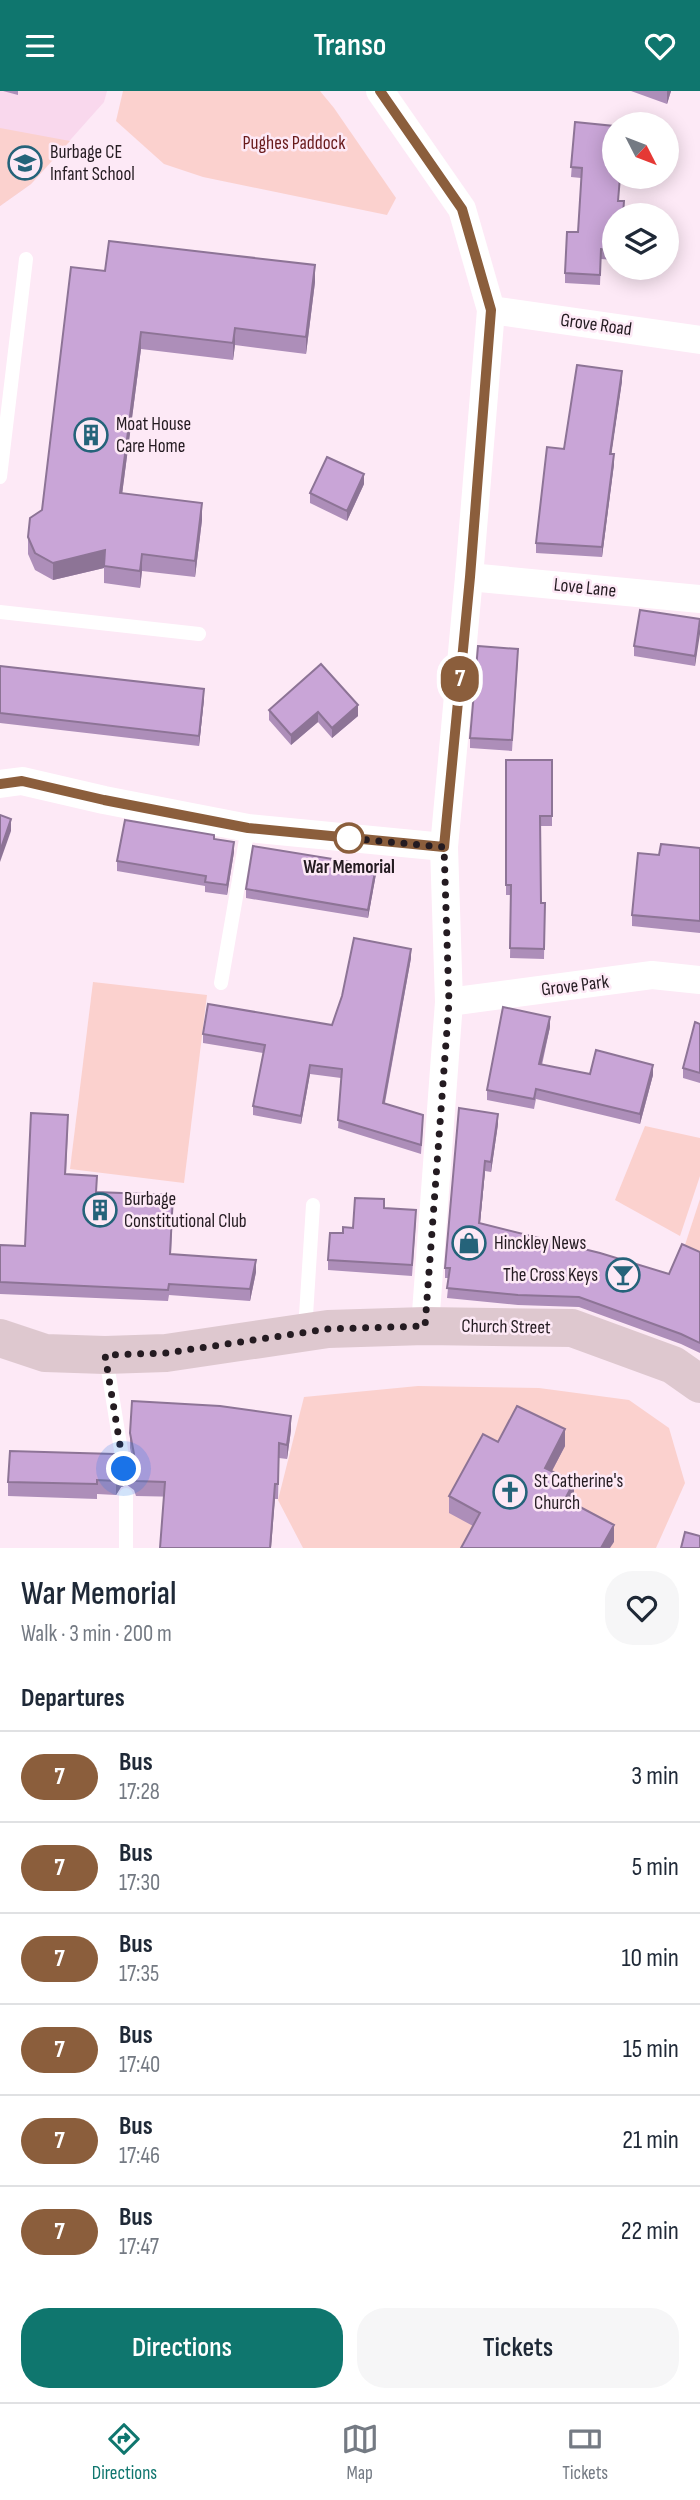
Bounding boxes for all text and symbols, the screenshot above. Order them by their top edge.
text: Transo [313,26,387,65]
icon: menu [21,27,59,65]
icon: heart [641,27,679,65]
north arrow [602,112,679,189]
map controls [602,112,679,280]
park label: Pughes Paddock [243,132,346,155]
place label: Burbage CE Infant School [50,141,135,186]
school or university icon: Burbage CE Infant School [6,144,44,182]
button: layers [602,203,679,280]
street label: Grove Road [559,309,633,341]
place label: Moat House Care Home [116,413,191,458]
building icon: Moat House Care Home [72,416,110,454]
street label: Love Lane [553,573,617,603]
line badge: 7 [437,656,483,702]
text: 7 [455,664,465,693]
marker: War Memorial [334,823,364,853]
place label: War Memorial [303,856,395,879]
street label: Grove Park [540,970,611,1002]
place label: Burbage Constitutional Club [124,1188,247,1233]
building icon: Burbage Constitutional Club [81,1191,119,1229]
shop icon: Hinckley News [450,1224,488,1262]
place label: Hinckley News [494,1232,587,1255]
bar icon: The Cross Keys [604,1256,642,1294]
place label: The Cross Keys [503,1264,598,1287]
street label: Church Street [461,1315,551,1339]
your location [106,1451,141,1486]
place label: St Catherine's Church [534,1470,623,1515]
church icon: St Catherine's Church [491,1473,529,1511]
button: heart [605,1571,679,1645]
text: War Memorial [21,1574,176,1614]
text: Walk · 3 min · 200 m [21,1620,172,1648]
text: Departures [21,1683,125,1714]
text: Bus [119,1747,153,1778]
text: 3 min [631,1761,679,1792]
text: 7 [54,1762,65,1791]
text: 17:28 [119,1778,160,1806]
text: Bus [119,1838,153,1869]
text: 5 min [632,1852,679,1883]
text: 7 [54,1853,65,1882]
text: 17:30 [119,1869,160,1897]
text: Bus [119,1929,153,1960]
text: 10 min [622,1943,679,1974]
text: 7 [54,1944,65,1973]
text: 17:35 [119,1960,159,1988]
text: Bus [119,2020,153,2051]
text: 15 min [623,2034,679,2065]
text: 7 [54,2035,65,2064]
text: 17:40 [119,2051,160,2079]
text: Bus [119,2111,153,2142]
text: 21 min [622,2125,679,2156]
text: 7 [54,2126,65,2155]
text: 17:46 [119,2142,160,2170]
text: Bus [119,2202,153,2233]
text: 22 min [621,2216,679,2247]
text: 7 [54,2217,65,2246]
text: 17:47 [119,2233,159,2261]
button: Directions [21,2308,343,2388]
button: Tickets [357,2308,679,2388]
tab: Directions [92,2420,157,2485]
tab: Map [341,2420,379,2485]
tab: Tickets [562,2420,608,2485]

